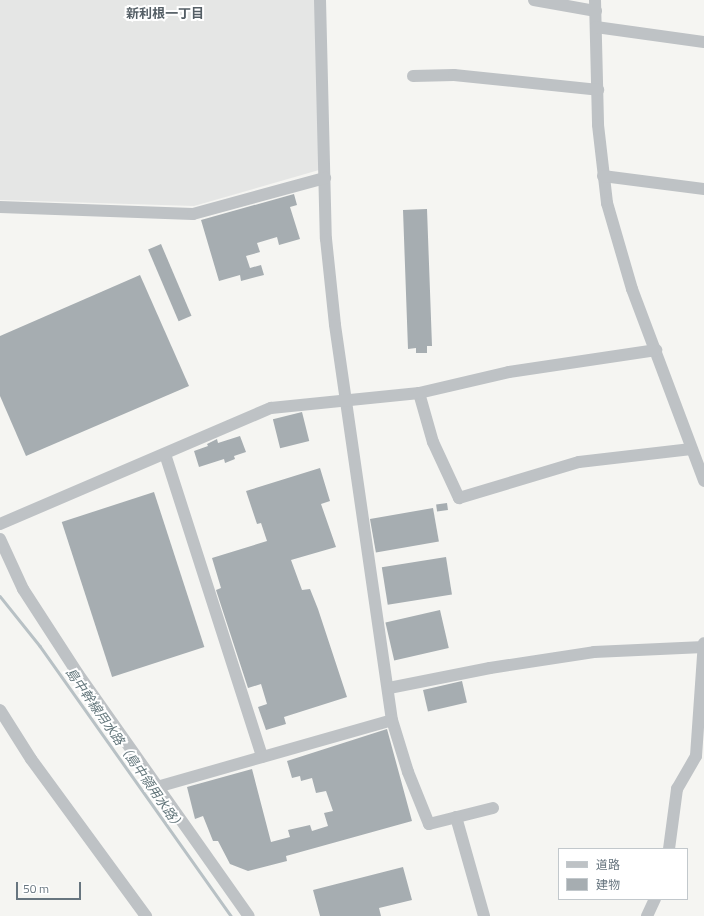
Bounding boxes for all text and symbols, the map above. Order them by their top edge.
district label: 新利根一丁目 [126,5,204,21]
water label: 島中幹線用水路（島中領用水路） [63,665,187,833]
legend [558,848,688,900]
text: 道路 [596,855,620,874]
scale bar [18,874,83,900]
text: 建物 [596,875,620,894]
text: 50 m [23,879,49,898]

